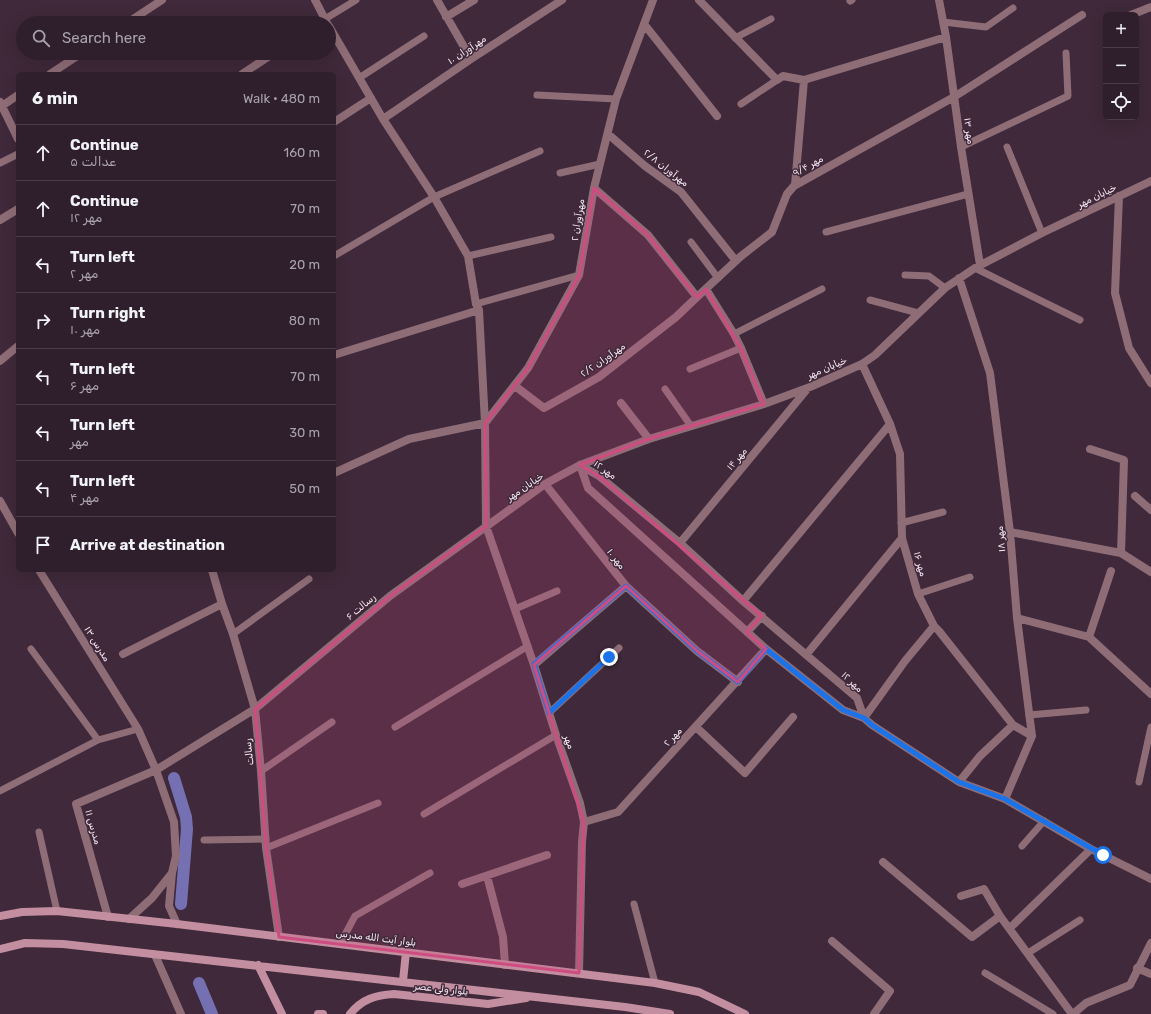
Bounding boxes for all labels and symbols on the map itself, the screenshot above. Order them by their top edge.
street label: مهرآوران ۱۰ [445,33,489,67]
street label: مهر ۱۳ [961,117,977,145]
street label: مهرآوران ۲/۸ [641,147,691,190]
street label: مهر ۹/۴ [791,153,826,179]
street label: خیابان مهر [1074,181,1119,211]
street label: مهرآوران ۲ [569,198,587,242]
street label: مهرآوران ۲/۲ [578,340,628,380]
street label: خیابان مهر [804,354,849,382]
street label: مهر ۱۴ [724,445,750,473]
street label: مهر ۱۲ [591,458,619,482]
street label: خیابان مهر [503,470,546,504]
street label: مهر ۱۸ [994,525,1008,553]
street label: مهر ۱۰ [604,546,628,572]
street label: مهر ۱۶ [911,550,929,578]
street label: رسالت ۶ [344,591,378,623]
street label: مدرس ۱۳ [82,624,113,664]
route end [600,648,618,666]
street label: مهر ۱۲ [839,669,866,695]
street label: مهر ۲ [661,725,685,749]
street label: مهر [561,732,577,751]
street label: رسالت [242,738,256,766]
street label: مدرس ۱۱ [82,808,104,846]
route start [1094,846,1112,864]
street label: بلوار آیت الله مدرس [335,927,417,949]
street label: بلوار ولی عصر [412,980,469,998]

